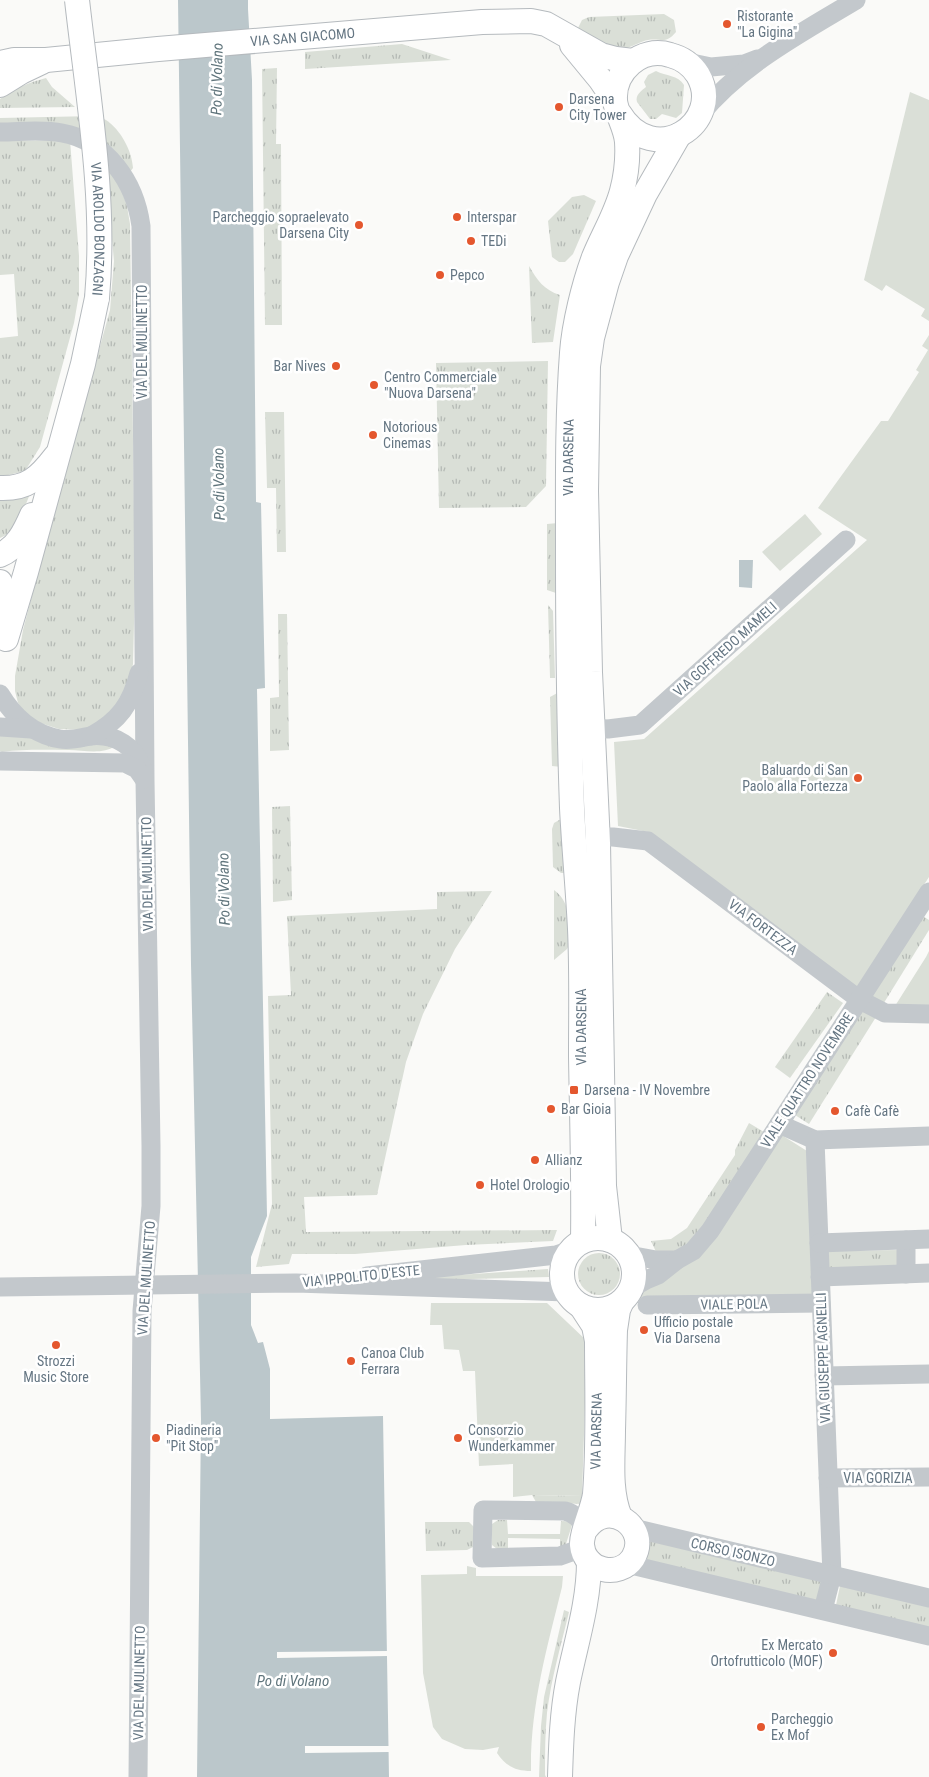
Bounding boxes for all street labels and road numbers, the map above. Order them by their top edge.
street label: VIA SAN GIACOMO [250,25,356,49]
street label: VIA AROLDO BONZAGNI [88,161,107,296]
street label: VIA DEL MULINETTO [134,285,150,399]
street label: VIA DARSENA [560,419,577,496]
street label: VIA GOFFREDO MAMELI [670,598,780,700]
street label: VIA DEL MULINETTO [138,816,156,932]
street label: VIA FORTEZZA [726,896,800,958]
street label: VIA DARSENA [573,988,589,1066]
street label: VIALE QUATTRO NOVEMBRE [757,1009,857,1151]
street label: VIA DEL MULINETTO [134,1220,158,1336]
street label: VIA IPPOLITO D'ESTE [302,1262,420,1290]
street label: VIA GIUSEPPE AGNELLI [813,1292,833,1424]
street label: VIALE POLA [700,1295,768,1313]
street label: VIA DARSENA [587,1392,605,1470]
street label: VIA GORIZIA [843,1470,913,1486]
street label: CORSO ISONZO [689,1535,777,1569]
street label: VIA DEL MULINETTO [130,1625,148,1741]

